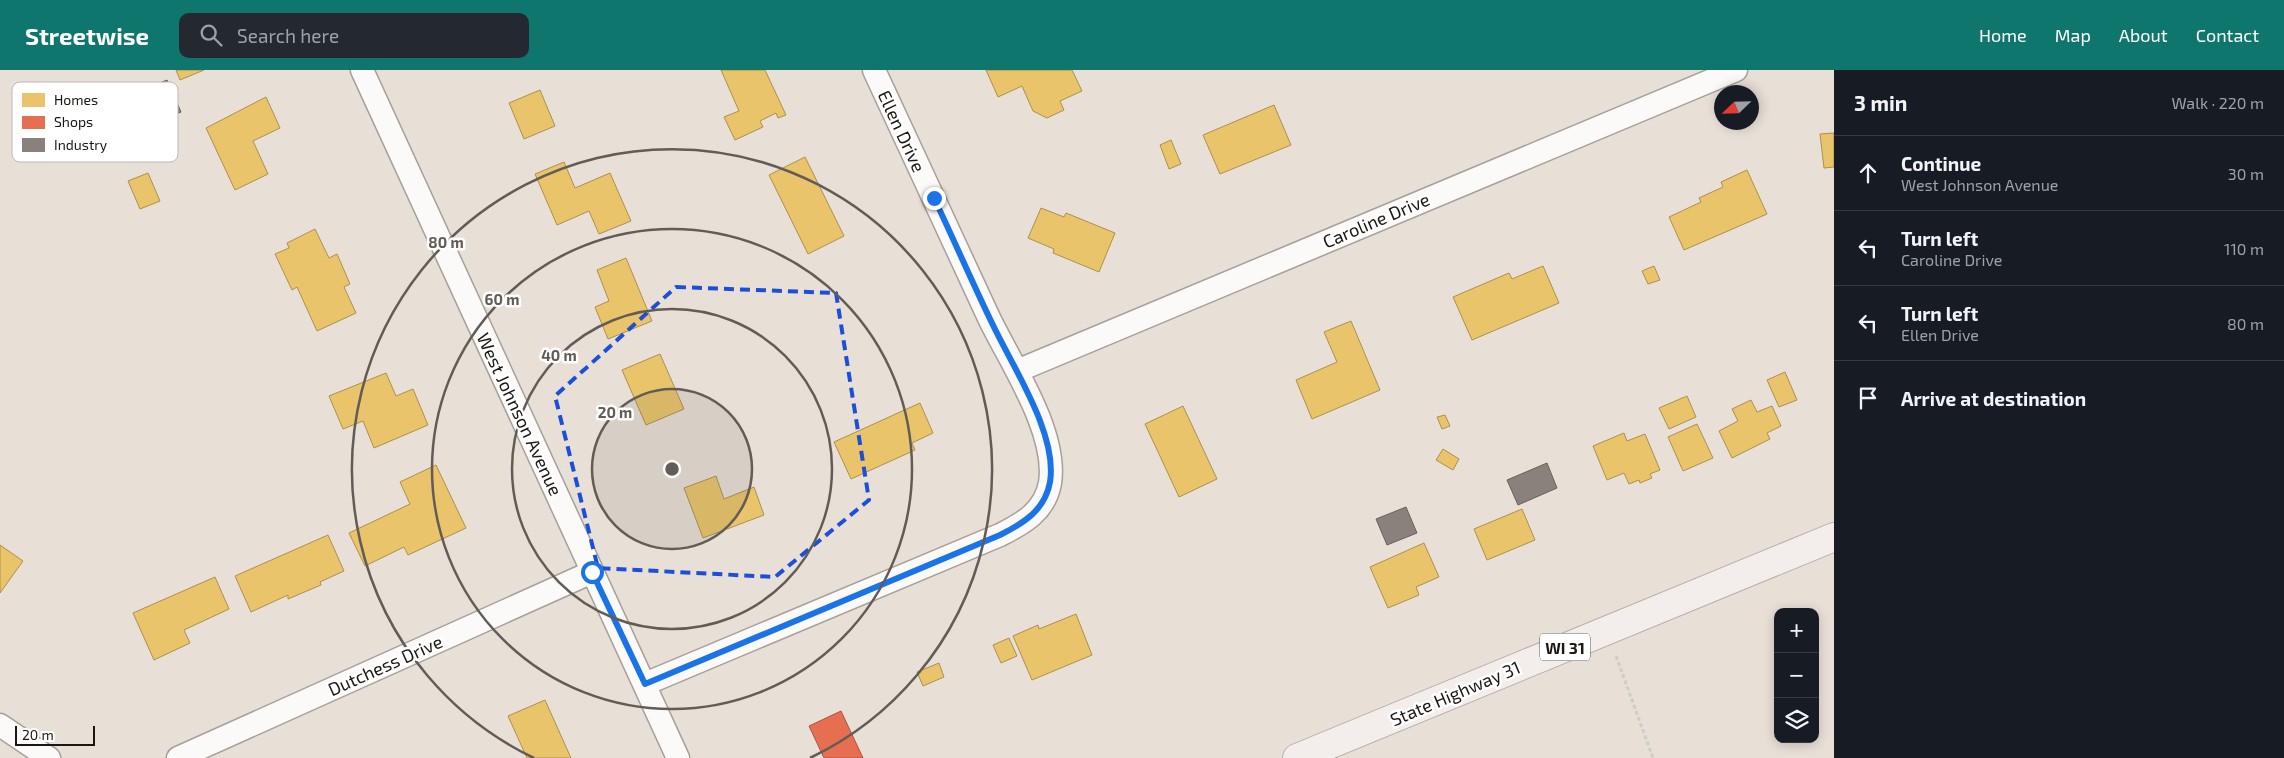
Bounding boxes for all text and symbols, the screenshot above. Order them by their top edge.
search box [179,13,529,58]
text: Streetwise [25,21,149,50]
icon: search [197,21,225,49]
text: Search here [237,24,339,47]
text: Home [1979,24,2027,46]
text: Map [2055,24,2091,46]
text: About [2119,24,2168,46]
text: Contact [2196,24,2259,46]
legend [12,82,178,162]
north arrow [1714,85,1759,130]
street label: Ellen Drive [874,87,930,175]
text: 3 min [1854,90,1907,115]
text: Homes [54,91,98,108]
text: Walk · 220 m [2171,93,2264,112]
text: Shops [54,113,93,130]
text: Industry [54,136,108,153]
text: Continue [1901,152,1981,175]
icon: ahead [1854,159,1882,187]
text: 30 m [2228,164,2264,183]
text: West Johnson Avenue [1901,175,2058,194]
route end [923,187,946,210]
street label: Caroline Drive [1319,188,1433,252]
text: Turn left [1901,227,1978,250]
text: 80 m [428,233,464,251]
icon: left [1854,234,1882,262]
text: 110 m [2224,239,2264,258]
text: Caroline Drive [1901,250,2002,269]
text: 60 m [485,290,519,308]
text: Turn left [1901,302,1978,325]
icon: left [1854,309,1882,337]
text: 80 m [2227,314,2264,333]
text: Ellen Drive [1901,325,1979,344]
street label: West Johnson Avenue [473,329,567,499]
text: 40 m [541,346,577,364]
icon: arrive [1854,384,1882,412]
text: Arrive at destination [1901,387,2086,410]
text: 20 m [598,403,632,421]
centre of rings [663,460,681,478]
route start [581,561,604,584]
map controls [1774,608,1819,743]
button: + [1774,608,1819,653]
street label: Dutchess Drive [324,630,446,700]
road number: WI 31 [1540,634,1590,660]
button: − [1774,653,1819,698]
street label: State Highway 31 [1387,656,1523,730]
button: layers [1774,698,1819,743]
scale bar [15,723,95,746]
text: 20 m [22,726,54,743]

